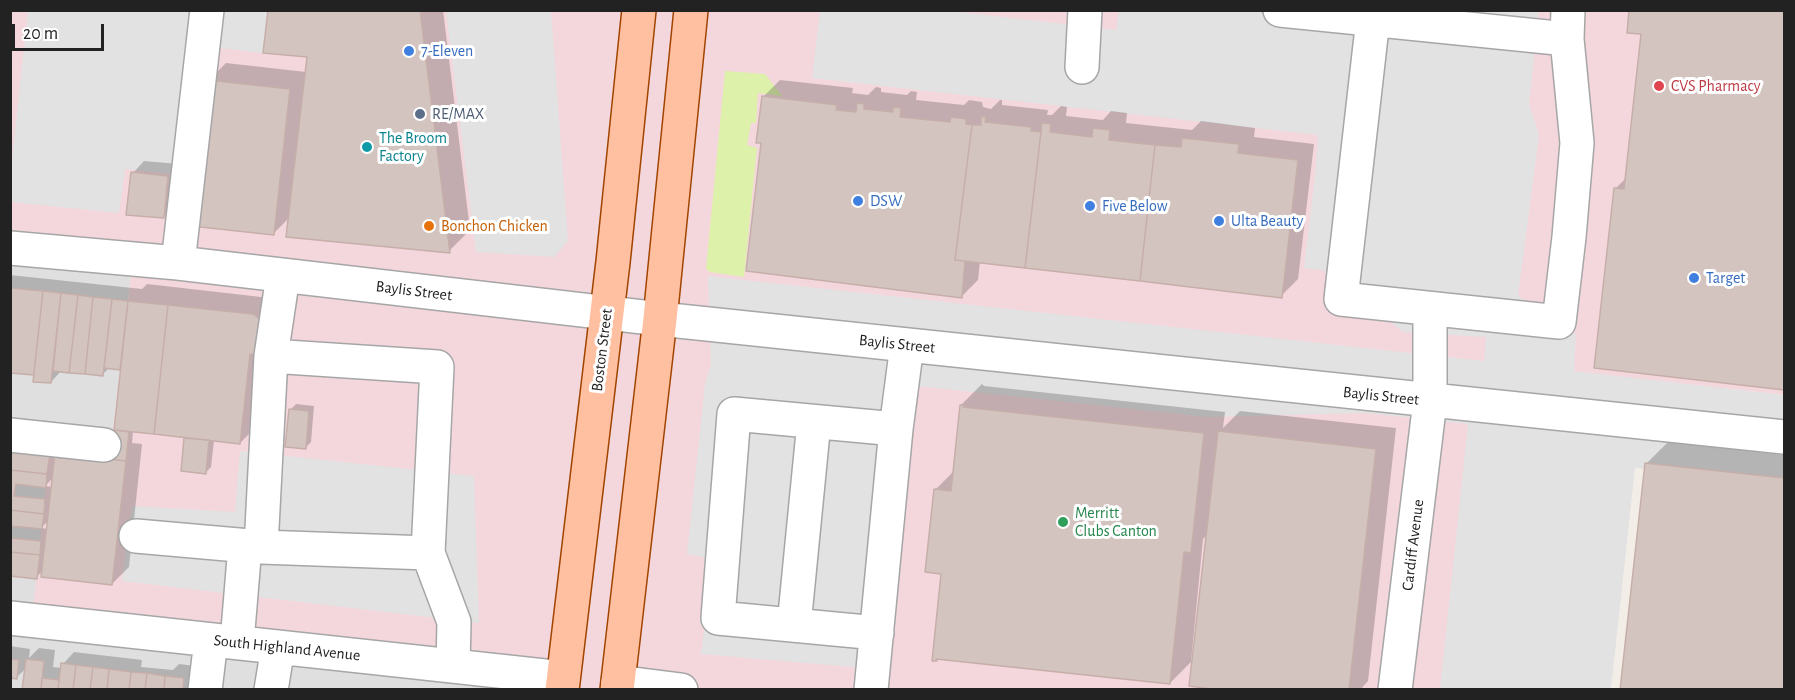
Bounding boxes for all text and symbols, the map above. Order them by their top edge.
scale bar [15,12,106,50]
text: 20 m [23,25,58,43]
place label: 7-Eleven [421,41,473,61]
marker: 7-Eleven [402,44,416,58]
place label: CVS Pharmacy [1671,76,1761,96]
marker: CVS Pharmacy [1652,79,1666,93]
place label: RE/MAX [432,104,484,124]
marker: RE/MAX [413,107,427,121]
place label: The Broom Factory [379,128,447,166]
marker: The Broom Factory [360,140,374,154]
place label: DSW [870,191,902,211]
marker: DSW [851,194,865,208]
place label: Five Below [1102,196,1168,216]
marker: Five Below [1083,199,1097,213]
place label: Ulta Beauty [1231,211,1303,231]
marker: Ulta Beauty [1212,214,1226,228]
place label: Bonchon Chicken [441,216,548,236]
marker: Bonchon Chicken [422,219,436,233]
place label: Target [1706,268,1745,288]
marker: Target [1687,271,1701,285]
street label: Baylis Street [375,277,453,305]
street label: Boston Street [587,307,617,393]
street label: Baylis Street [858,330,936,358]
street label: Baylis Street [1342,382,1420,410]
street label: Cardiff Avenue [1398,498,1428,592]
place label: Merritt Clubs Canton [1075,503,1157,541]
marker: Merritt Clubs Canton [1056,515,1070,529]
street label: South Highland Avenue [213,631,361,665]

